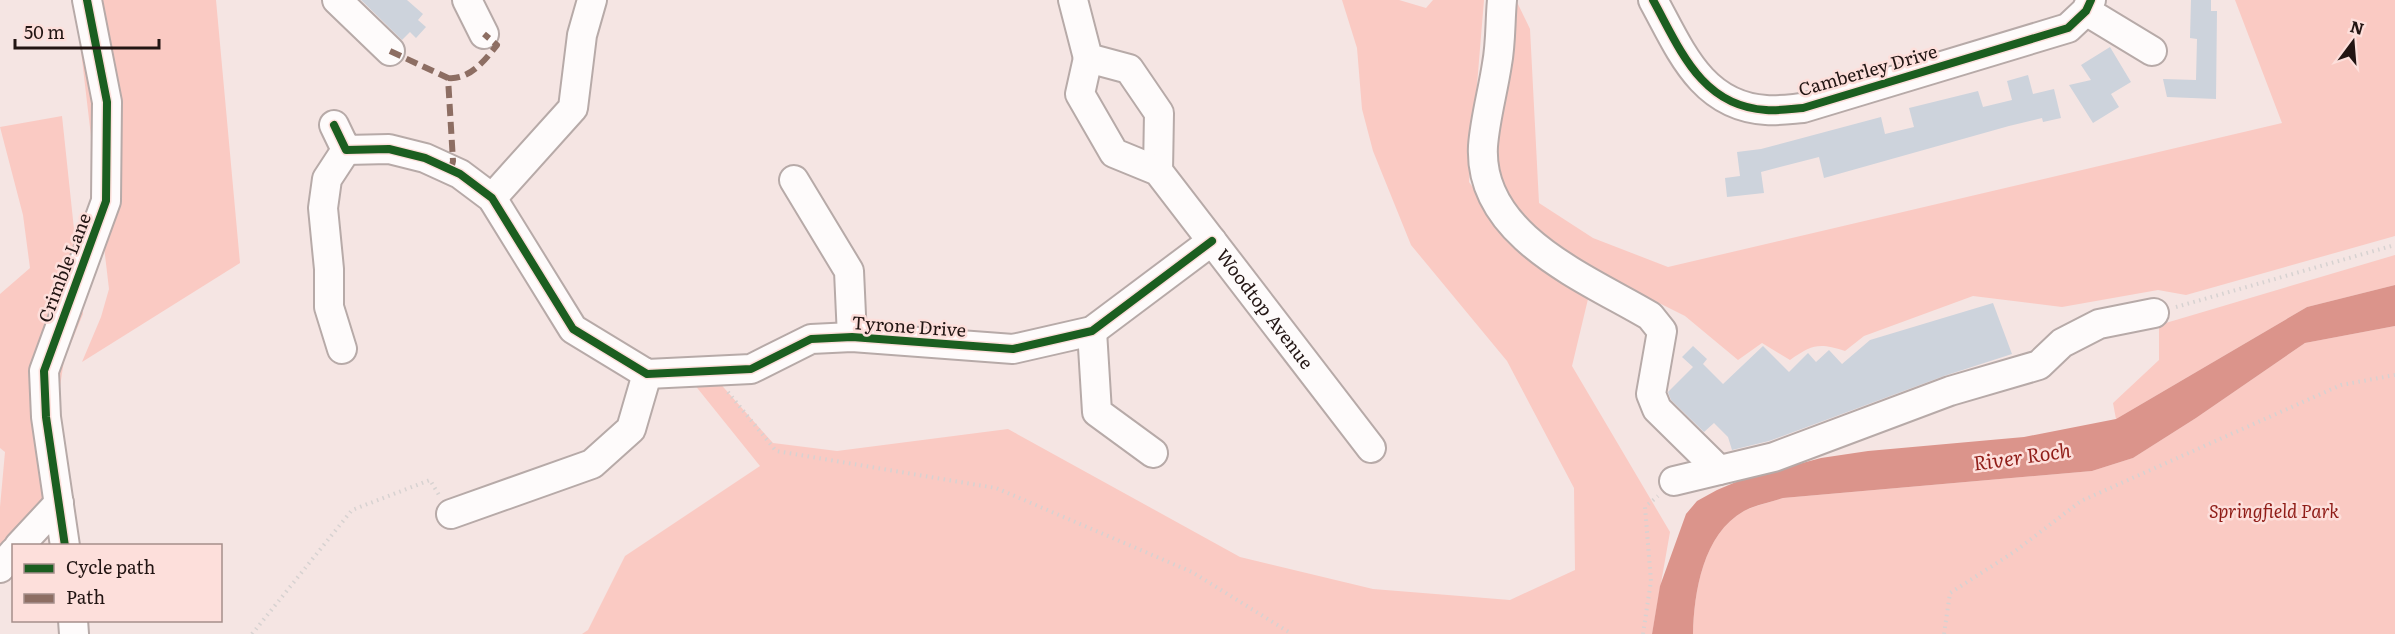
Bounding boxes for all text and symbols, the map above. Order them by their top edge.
scale bar [15,12,159,50]
north arrow [2323,12,2383,72]
text: N [2348,13,2367,40]
text: 50 m [24,18,65,45]
street label: Camberley Drive [1795,37,1940,102]
street label: Crimble Lane [30,209,97,326]
street label: Woodtop Avenue [1210,242,1321,374]
street label: Tyrone Drive [851,308,967,343]
water label: River Roch [1971,433,2073,477]
park label: Springfield Park [2209,497,2339,524]
legend [12,544,222,622]
text: Cycle path [66,553,155,580]
text: Path [66,583,105,610]

